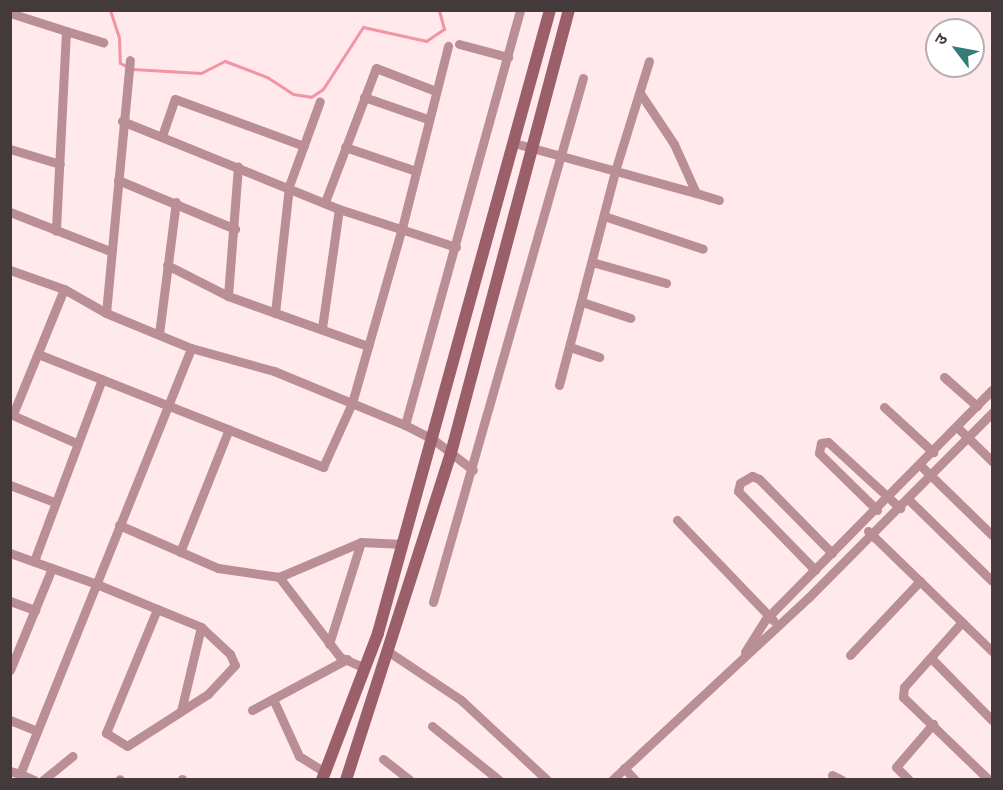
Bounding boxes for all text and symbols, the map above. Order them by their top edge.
north arrow [925,18,985,78]
text: उ [931,31,951,48]

